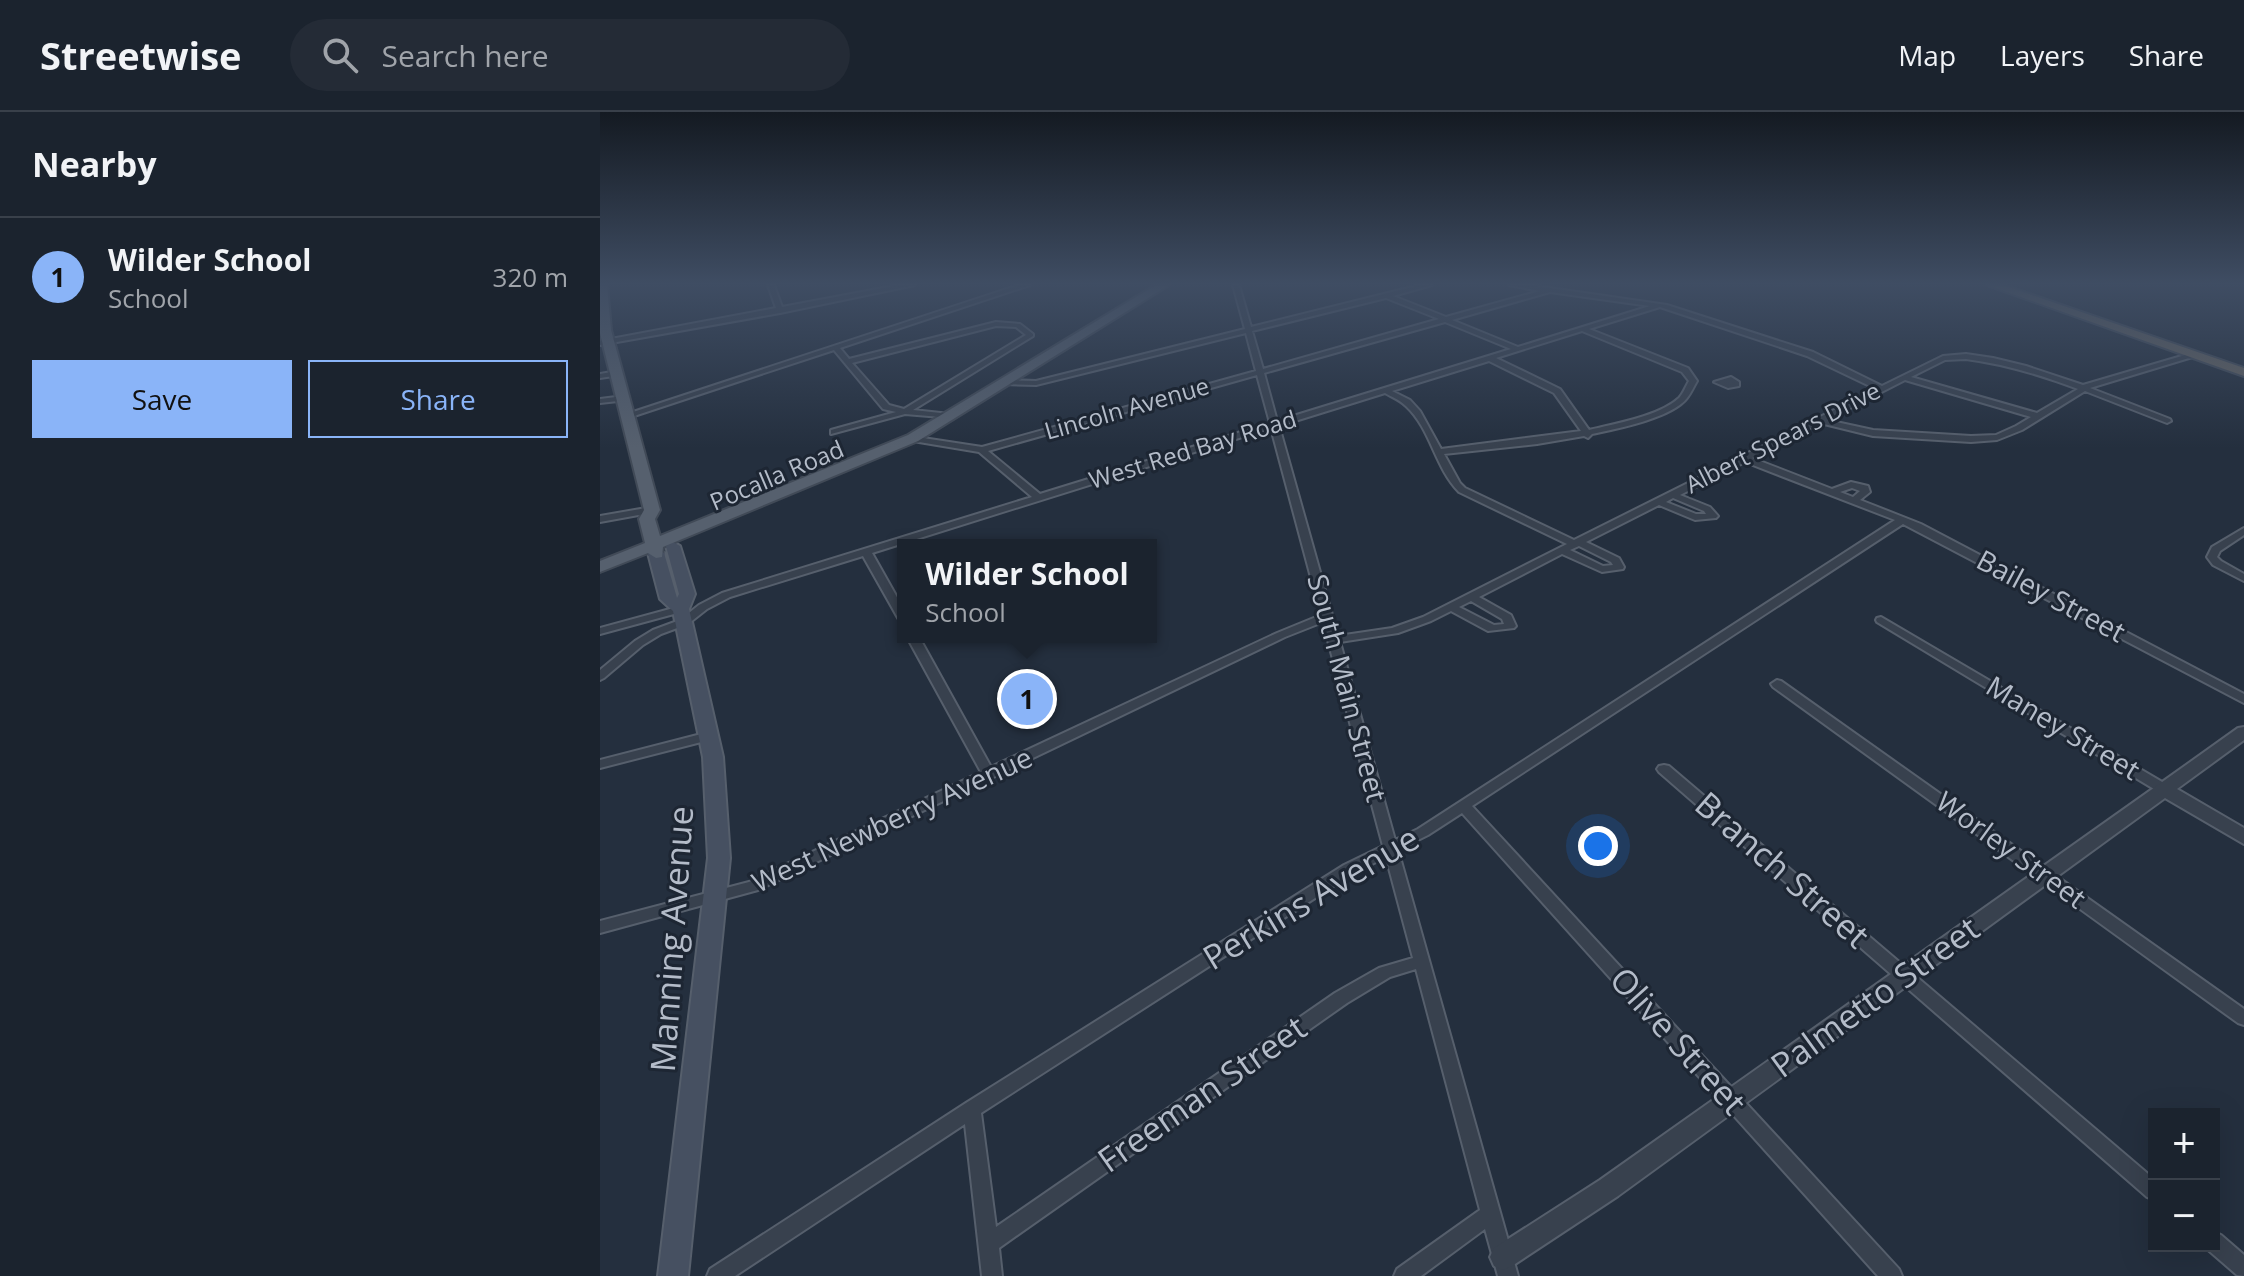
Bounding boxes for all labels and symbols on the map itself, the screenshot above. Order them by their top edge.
street label: Lincoln Avenue [1040,368,1213,447]
street label: Albert Spears Drive [1679,373,1886,500]
street label: West Red Bay Road [1085,401,1300,496]
street label: Pocalla Road [704,432,849,518]
street label: Bailey Street [1971,540,2132,650]
street label: South Main Street [1299,570,1397,806]
street label: Maney Street [1980,666,2148,788]
pin: 1 [1001,669,1053,729]
street label: West Newberry Avenue [745,737,1038,901]
street label: Branch Street [1686,781,1879,958]
street label: Worley Street [1929,782,2094,916]
street label: Manning Avenue [639,805,703,1073]
street label: Perkins Avenue [1194,815,1427,980]
your location [1578,826,1618,866]
street label: Palmetto Street [1761,905,1988,1087]
street label: Olive Street [1600,957,1757,1124]
street label: Freeman Street [1088,1004,1315,1182]

